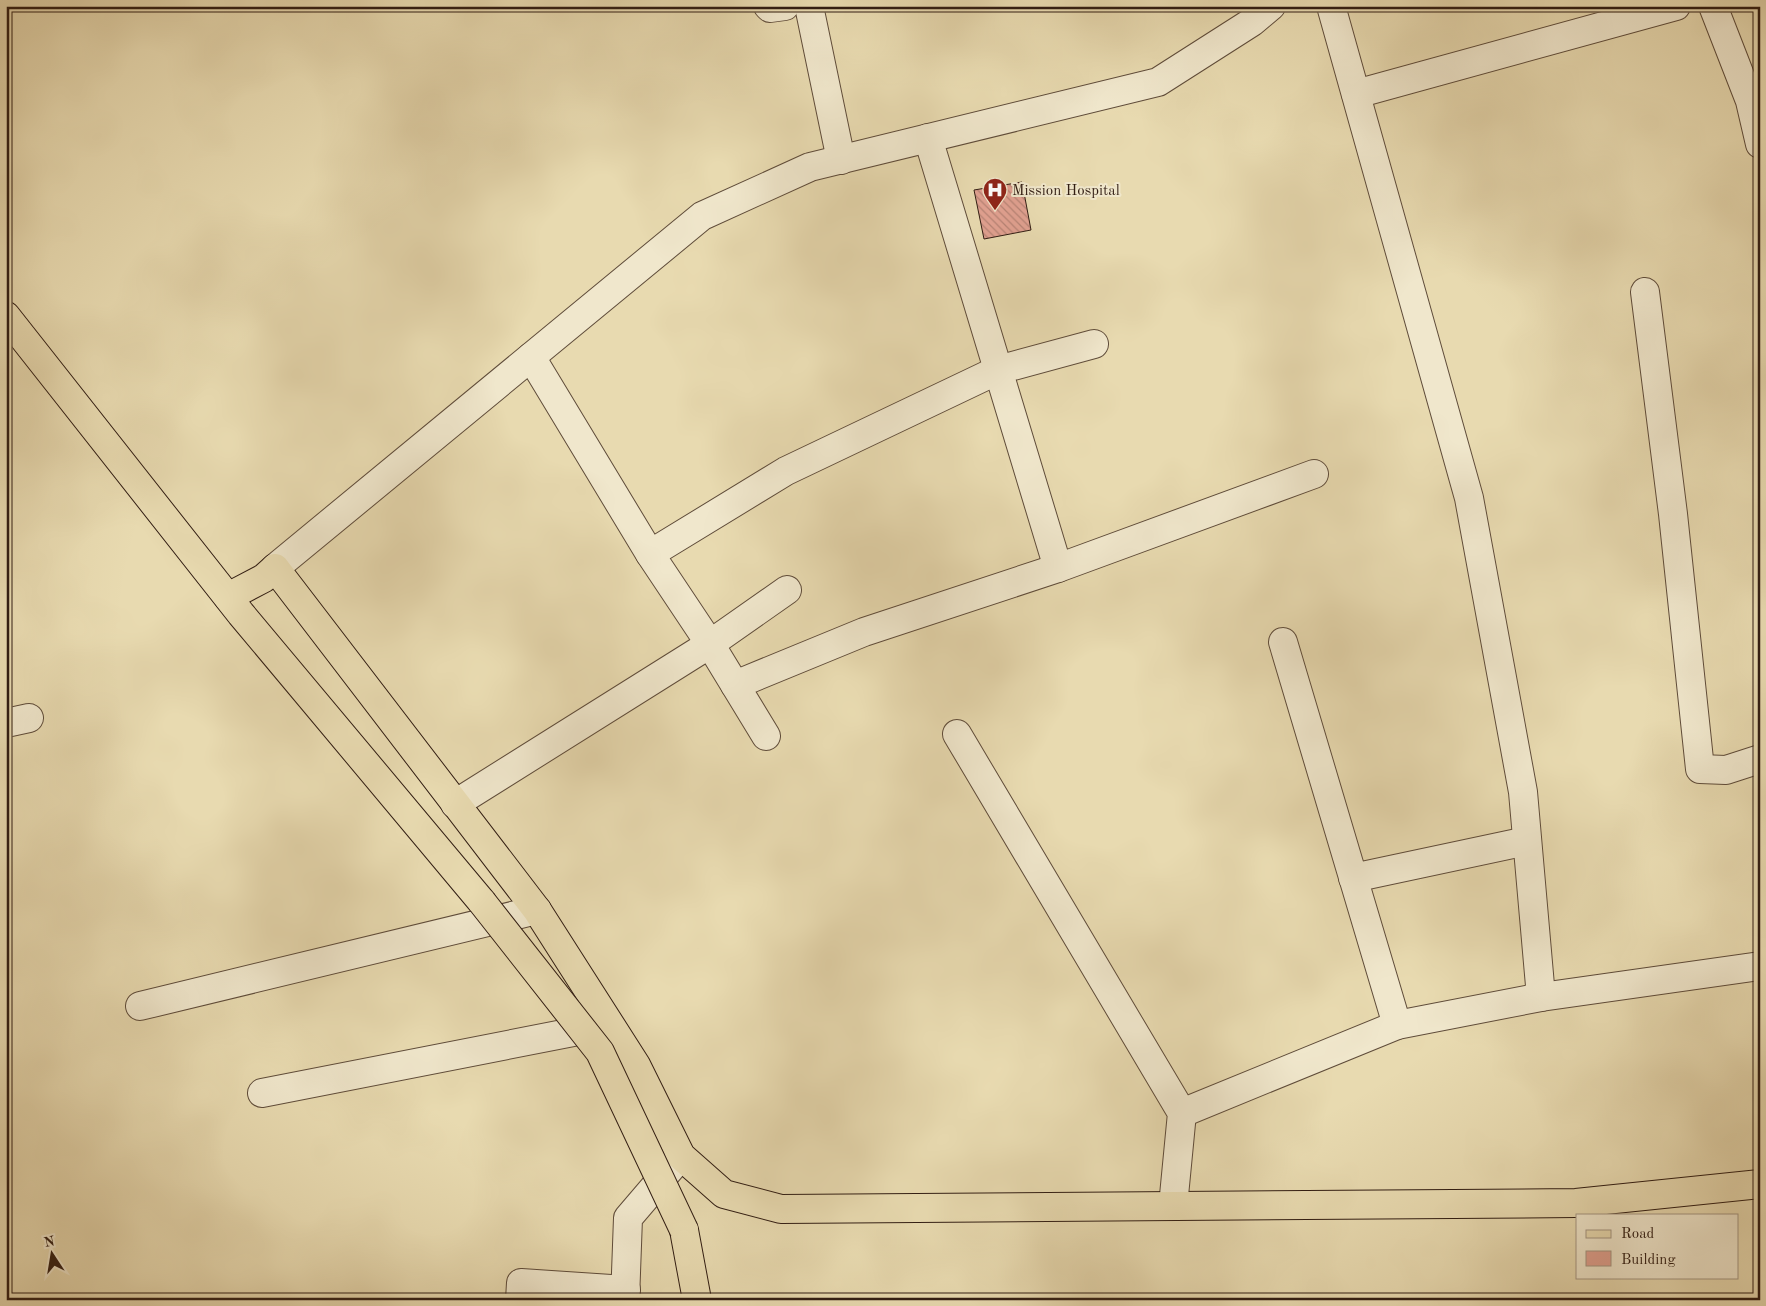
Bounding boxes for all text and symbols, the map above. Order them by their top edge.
hospital icon: Mission Hospital [982,177,1008,211]
place label: Mission Hospital [1012,184,1120,199]
legend [1576,1214,1738,1278]
text: Road [1621,1227,1655,1242]
north arrow [28,1228,78,1278]
text: N [43,1234,56,1250]
text: Building [1621,1253,1676,1268]

